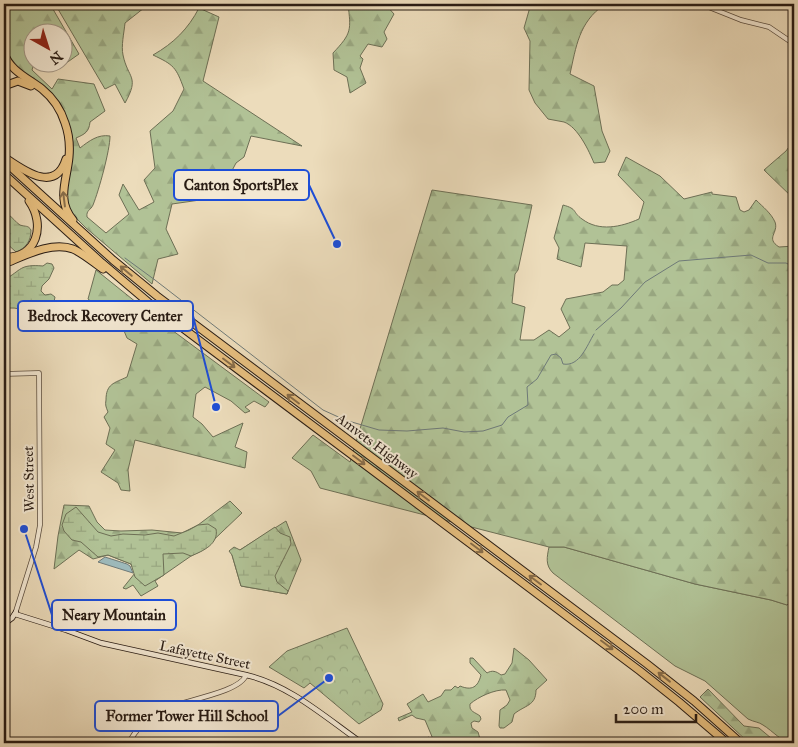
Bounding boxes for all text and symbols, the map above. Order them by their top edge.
north arrow [22,22,72,72]
text: N [46,47,66,68]
callout: Canton SportsPlex [174,170,309,200]
text: Canton SportsPlex [184,176,299,195]
one-way arrow [59,191,69,207]
one-way arrow [120,266,133,277]
callout: Bedrock Recovery Center [18,301,193,331]
text: Bedrock Recovery Center [28,307,183,326]
one-way arrow [222,357,235,368]
one-way arrow [287,393,300,404]
street label: Amvets Highway [332,409,422,483]
street label: West Street [20,446,38,512]
one-way arrow [352,455,366,465]
one-way arrow [416,491,430,501]
one-way arrow [470,543,484,553]
one-way arrow [529,574,542,585]
callout: Neary Mountain [52,600,176,630]
text: Neary Mountain [62,606,167,625]
street label: Lafayette Street [158,637,252,673]
one-way arrow [600,640,613,651]
one-way arrow [658,672,671,683]
scale bar [616,692,696,724]
text: 200 m [623,700,664,718]
callout: Former Tower Hill School [95,701,278,731]
text: Former Tower Hill School [106,707,269,725]

